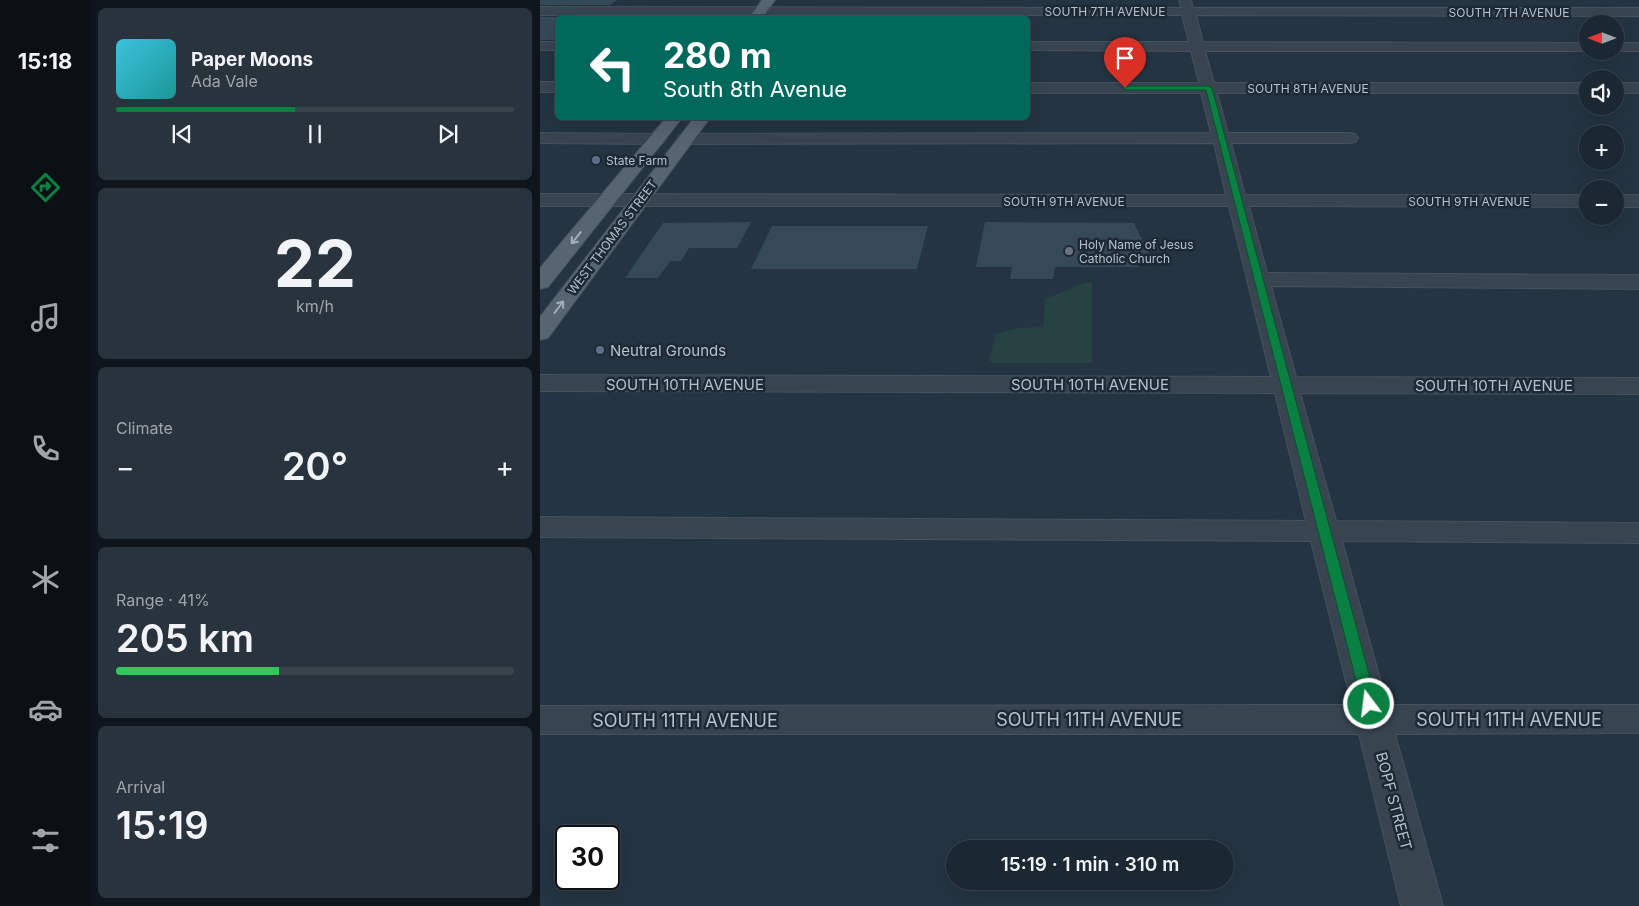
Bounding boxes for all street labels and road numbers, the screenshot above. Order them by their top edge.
street label: SOUTH 7TH AVENUE [1045,4,1165,19]
street label: SOUTH 7TH AVENUE [1449,5,1569,20]
street label: SOUTH 8TH AVENUE [1247,81,1369,96]
street label: WEST THOMAS STREET [564,177,660,297]
street label: SOUTH 9TH AVENUE [1003,194,1125,209]
street label: SOUTH 9TH AVENUE [1408,194,1530,209]
street label: SOUTH 10TH AVENUE [606,375,764,394]
street label: SOUTH 10TH AVENUE [1011,375,1169,394]
street label: SOUTH 10TH AVENUE [1415,376,1573,395]
street label: SOUTH 11TH AVENUE [996,709,1182,730]
street label: SOUTH 11TH AVENUE [1416,709,1602,730]
street label: SOUTH 11TH AVENUE [592,710,778,731]
street label: BOPF STREET [1372,750,1416,852]

